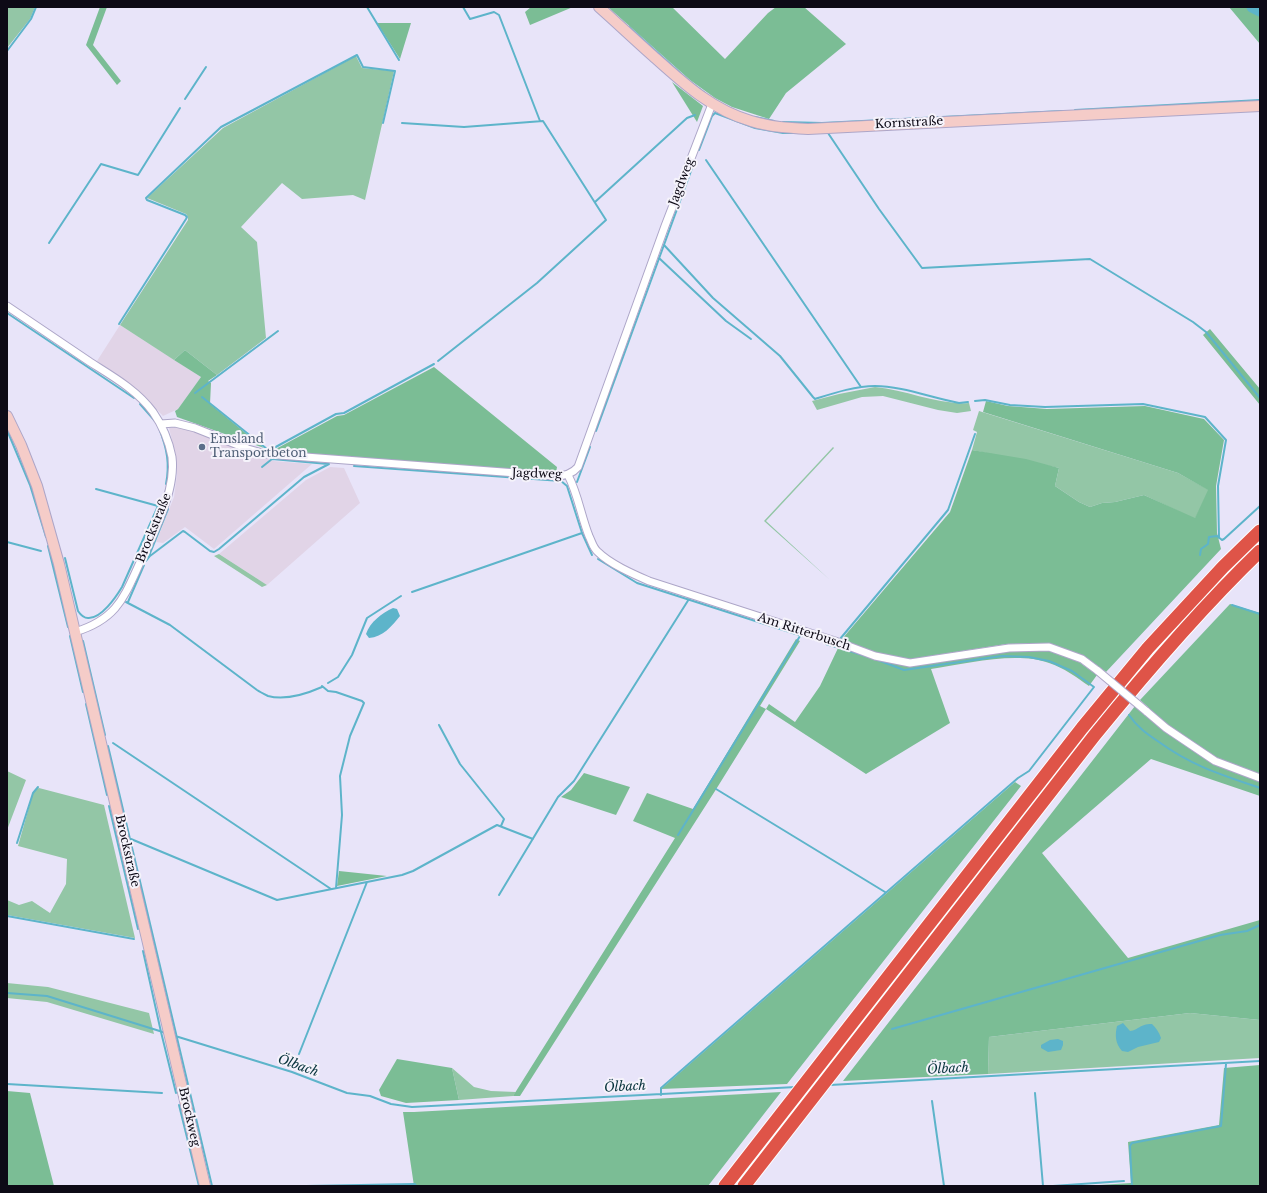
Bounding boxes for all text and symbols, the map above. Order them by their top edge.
street label: Kornstraße [875,114,943,132]
street label: Jagdweg [666,156,698,208]
place label: Emsland Transportbeton [210,433,306,461]
marker: Emsland Transportbeton [197,442,207,452]
street label: Jagdweg [512,466,562,482]
street label: Brockstraße [133,491,175,565]
street label: Am Ritterbusch [756,610,852,654]
street label: Brockstraße [112,813,142,889]
water label: Ölbach [276,1052,320,1080]
water label: Ölbach [927,1060,969,1078]
water label: Ölbach [604,1078,646,1096]
street label: Brockweg [175,1086,203,1148]

